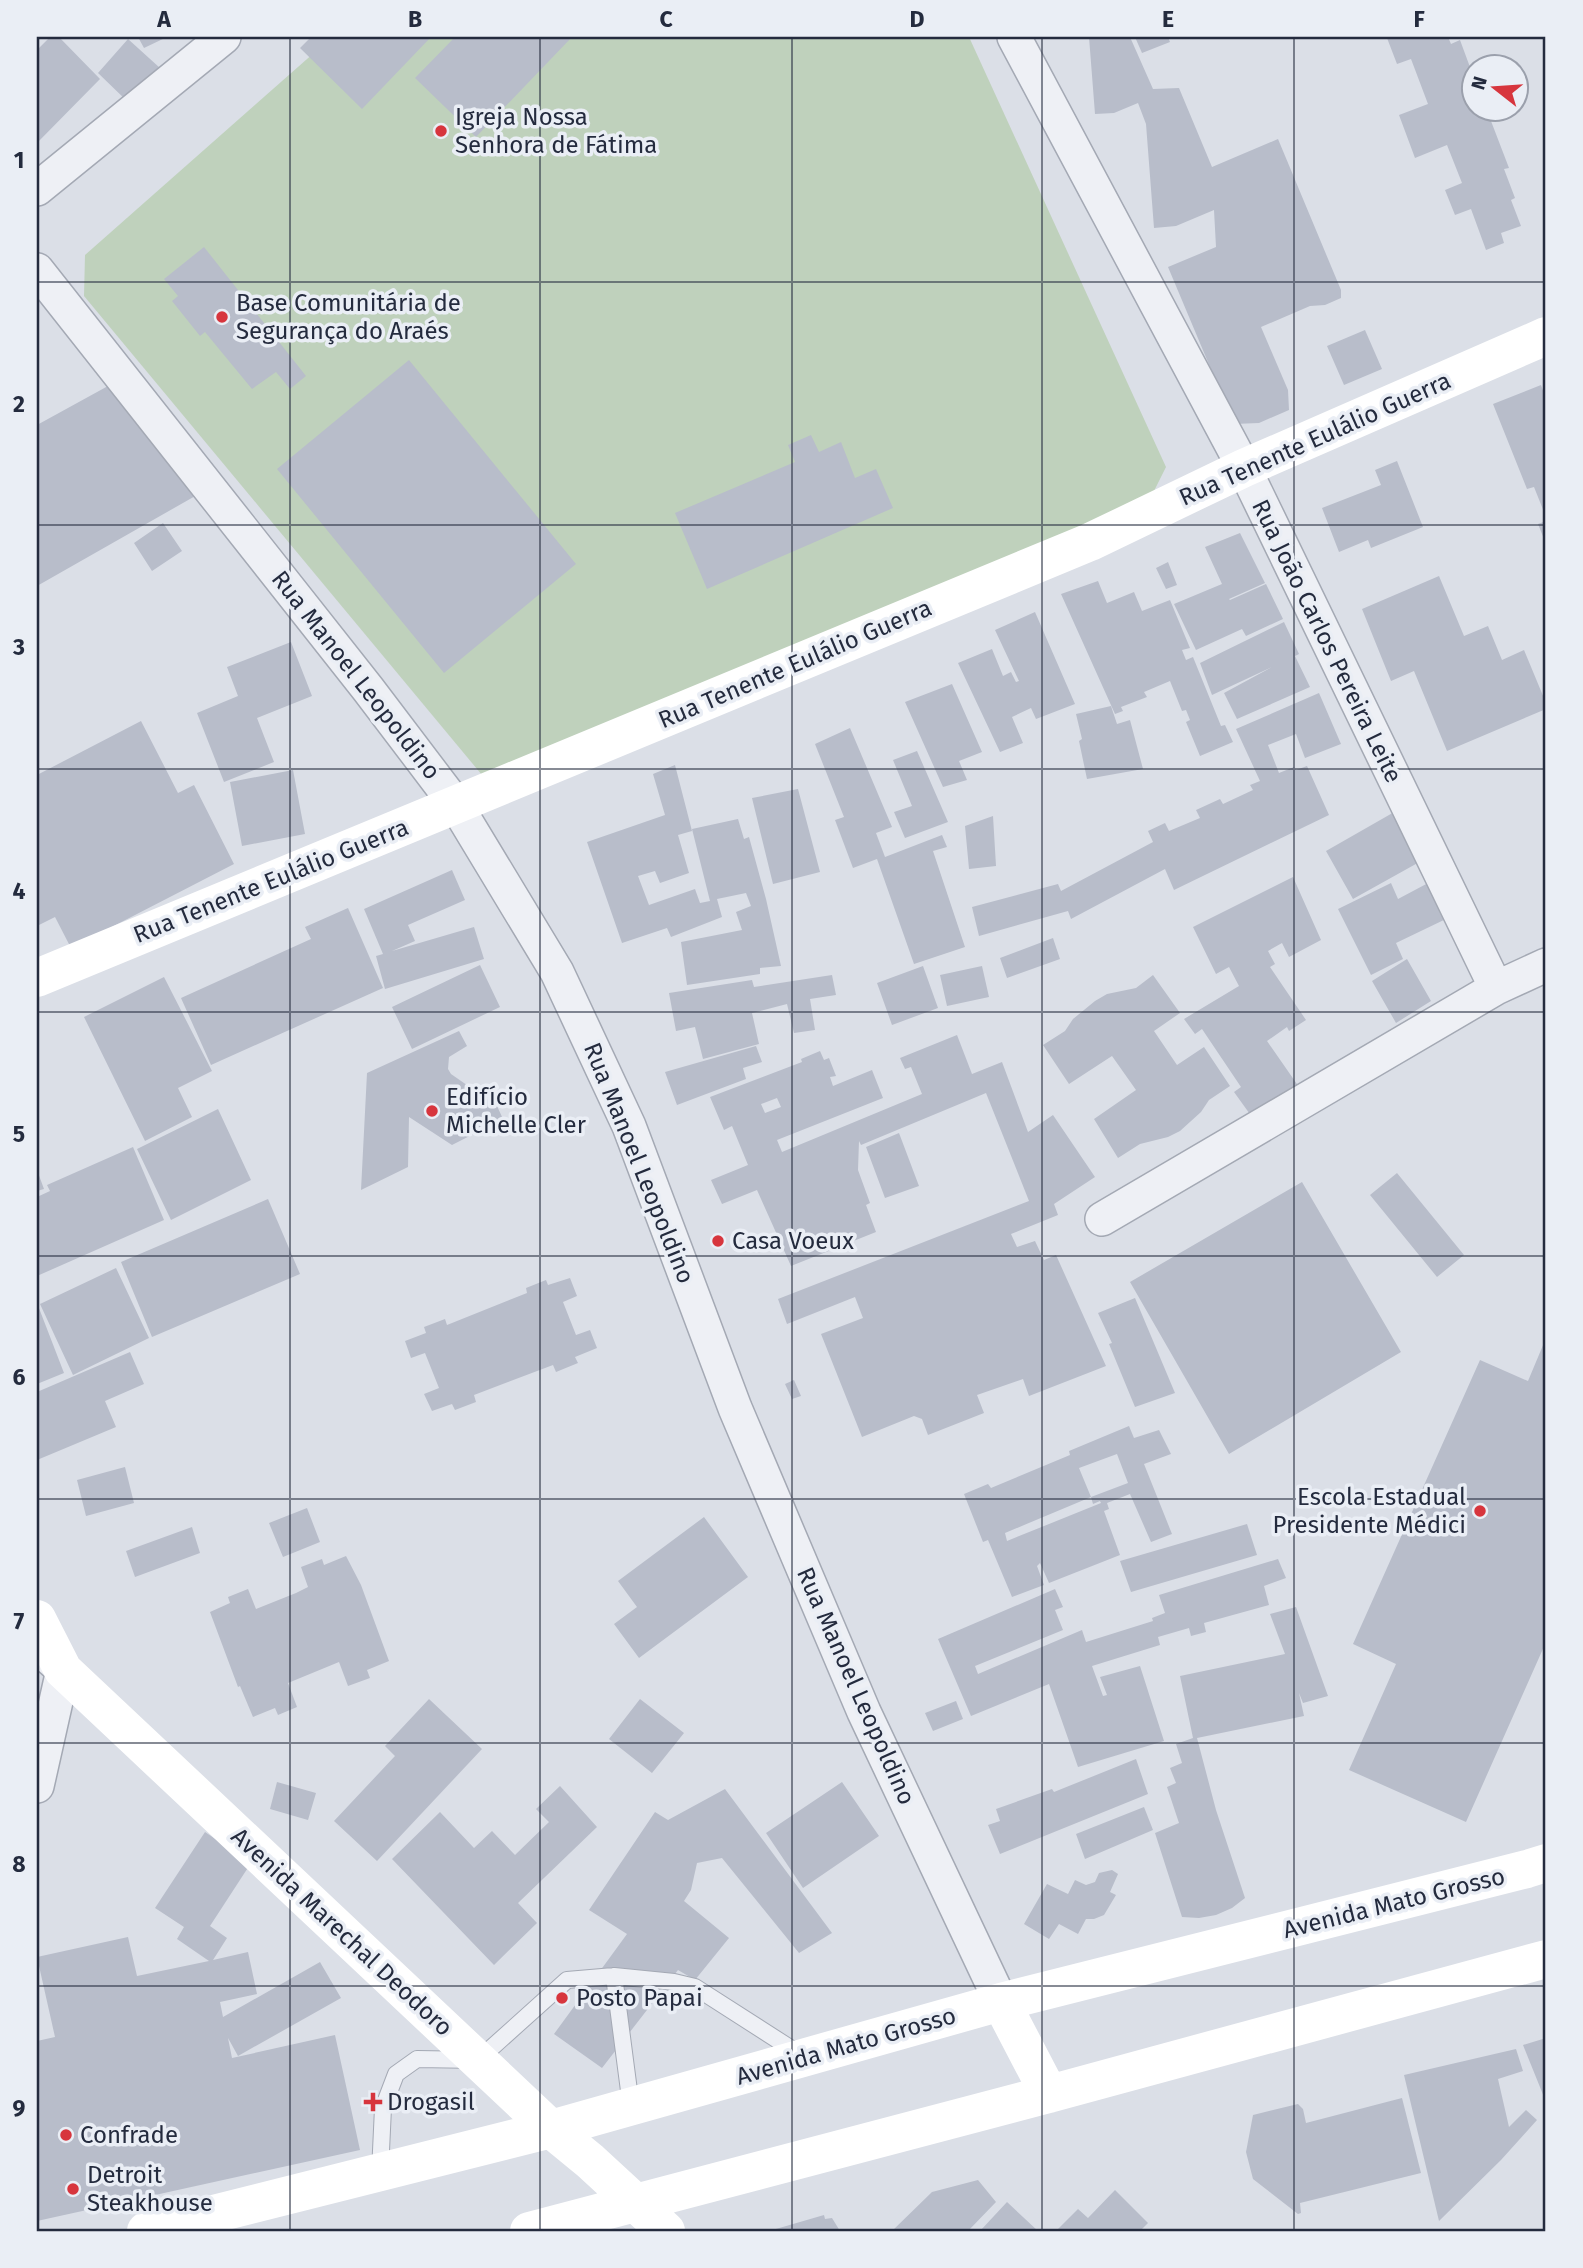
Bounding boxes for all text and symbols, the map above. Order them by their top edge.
text: A [156,5,171,33]
text: B [408,5,422,33]
text: C [659,5,673,33]
text: D [910,5,925,33]
text: E [1162,5,1174,33]
text: F [1413,5,1425,33]
north arrow [1460,52,1530,122]
text: N [1466,74,1492,93]
place label: Igreja Nossa Senhora de Fátima [455,103,657,159]
marker: Igreja Nossa Senhora de Fátima [433,123,449,139]
text: 1 [14,146,24,174]
place label: Base Comunitária de Segurança do Araés [236,289,461,345]
marker: Base Comunitária de Segurança do Araés [214,309,230,325]
street label: Rua Tenente Eulálio Guerra [1175,366,1455,512]
text: 2 [13,390,25,418]
street label: Rua João Carlos Pereira Leite [1246,495,1408,787]
street label: Rua Manoel Leopoldino [266,565,446,785]
street label: Rua Tenente Eulálio Guerra [654,594,936,734]
text: 3 [12,633,25,661]
street label: Rua Tenente Eulálio Guerra [129,813,413,949]
text: 4 [13,877,26,905]
street label: Rua Manoel Leopoldino [578,1039,700,1287]
place label: Edifício Michelle Cler [446,1083,587,1139]
marker: Edifício Michelle Cler [424,1103,440,1119]
text: 5 [13,1120,25,1148]
place label: Casa Voeux [732,1227,854,1255]
marker: Casa Voeux [710,1233,726,1249]
text: 6 [13,1363,26,1391]
place label: Escola Estadual Presidente Médici [1273,1483,1466,1539]
marker: Escola Estadual Presidente Médici [1472,1503,1488,1519]
street label: Rua Manoel Leopoldino [791,1563,921,1809]
text: 7 [14,1607,25,1635]
street label: Avenida Marechal Deodoro [226,1822,458,2042]
text: 8 [12,1850,26,1878]
street label: Avenida Mato Grosso [1280,1862,1508,1944]
place label: Posto Papai [576,1984,703,2012]
marker: Posto Papai [554,1990,570,2006]
street label: Avenida Mato Grosso [733,2001,959,2091]
place label: Drogasil [387,2088,475,2116]
text: 9 [13,2094,26,2122]
marker: Drogasil [365,2094,381,2110]
place label: Confrade [80,2121,178,2149]
marker: Confrade [58,2127,74,2143]
place label: Detroit Steakhouse [87,2161,213,2217]
marker: Detroit Steakhouse [65,2181,81,2197]

